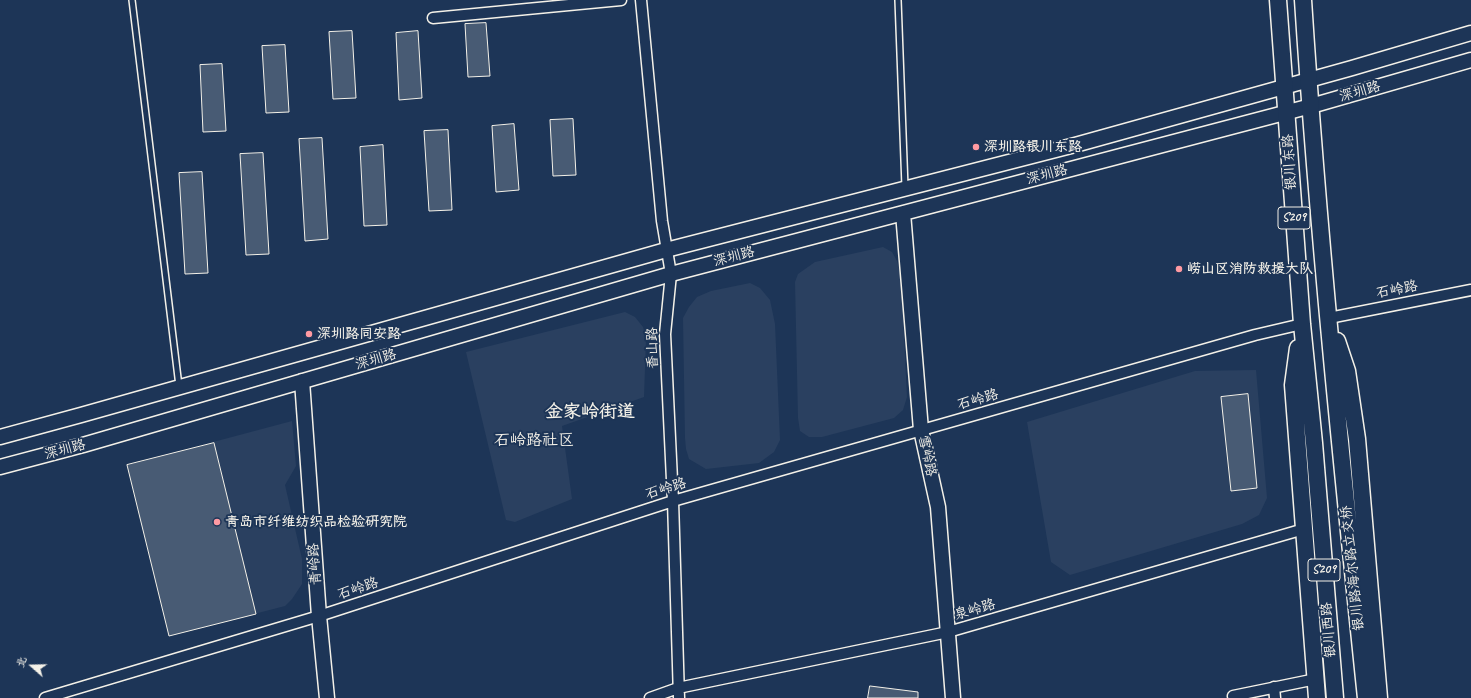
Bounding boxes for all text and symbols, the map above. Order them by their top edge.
street label: 深圳路 [1337,78,1383,106]
street label: 银川东路 [1280,133,1300,191]
place label: 深圳路银川东路 [984,139,1082,155]
marker: 深圳路银川东路 [971,142,981,152]
street label: 深圳路 [1025,161,1069,189]
road number: S209 [1278,207,1310,229]
street label: 深圳路 [712,243,756,271]
place label: 崂山区消防救援大队 [1187,261,1313,277]
marker: 崂山区消防救援大队 [1174,264,1184,274]
street label: 石岭路 [1375,278,1419,302]
place label: 深圳路同安路 [317,326,401,342]
street label: 香山路 [644,327,662,369]
marker: 深圳路同安路 [304,329,314,339]
street label: 深圳路 [353,346,399,374]
street label: 石岭路 [955,386,1001,414]
district label: 金家岭街道 [545,401,635,423]
district label: 石岭路社区 [494,431,574,451]
street label: 雪岭路 [914,434,940,478]
street label: 深圳路 [43,436,87,464]
street label: 石岭路 [643,475,689,503]
street label: 银川路海尔路立交桥 [1338,504,1368,632]
place label: 青岛市纤维纺织品检验研究院 [225,514,407,530]
marker: 青岛市纤维纺织品检验研究院 [212,517,222,527]
street label: 青岭路 [305,542,325,586]
road number: S209 [1308,559,1340,581]
street label: 石岭路 [335,575,381,603]
street label: 泉岭路 [952,596,998,624]
street label: 银川西路 [1318,601,1340,659]
north arrow [12,646,52,686]
text: 北 [12,654,29,669]

